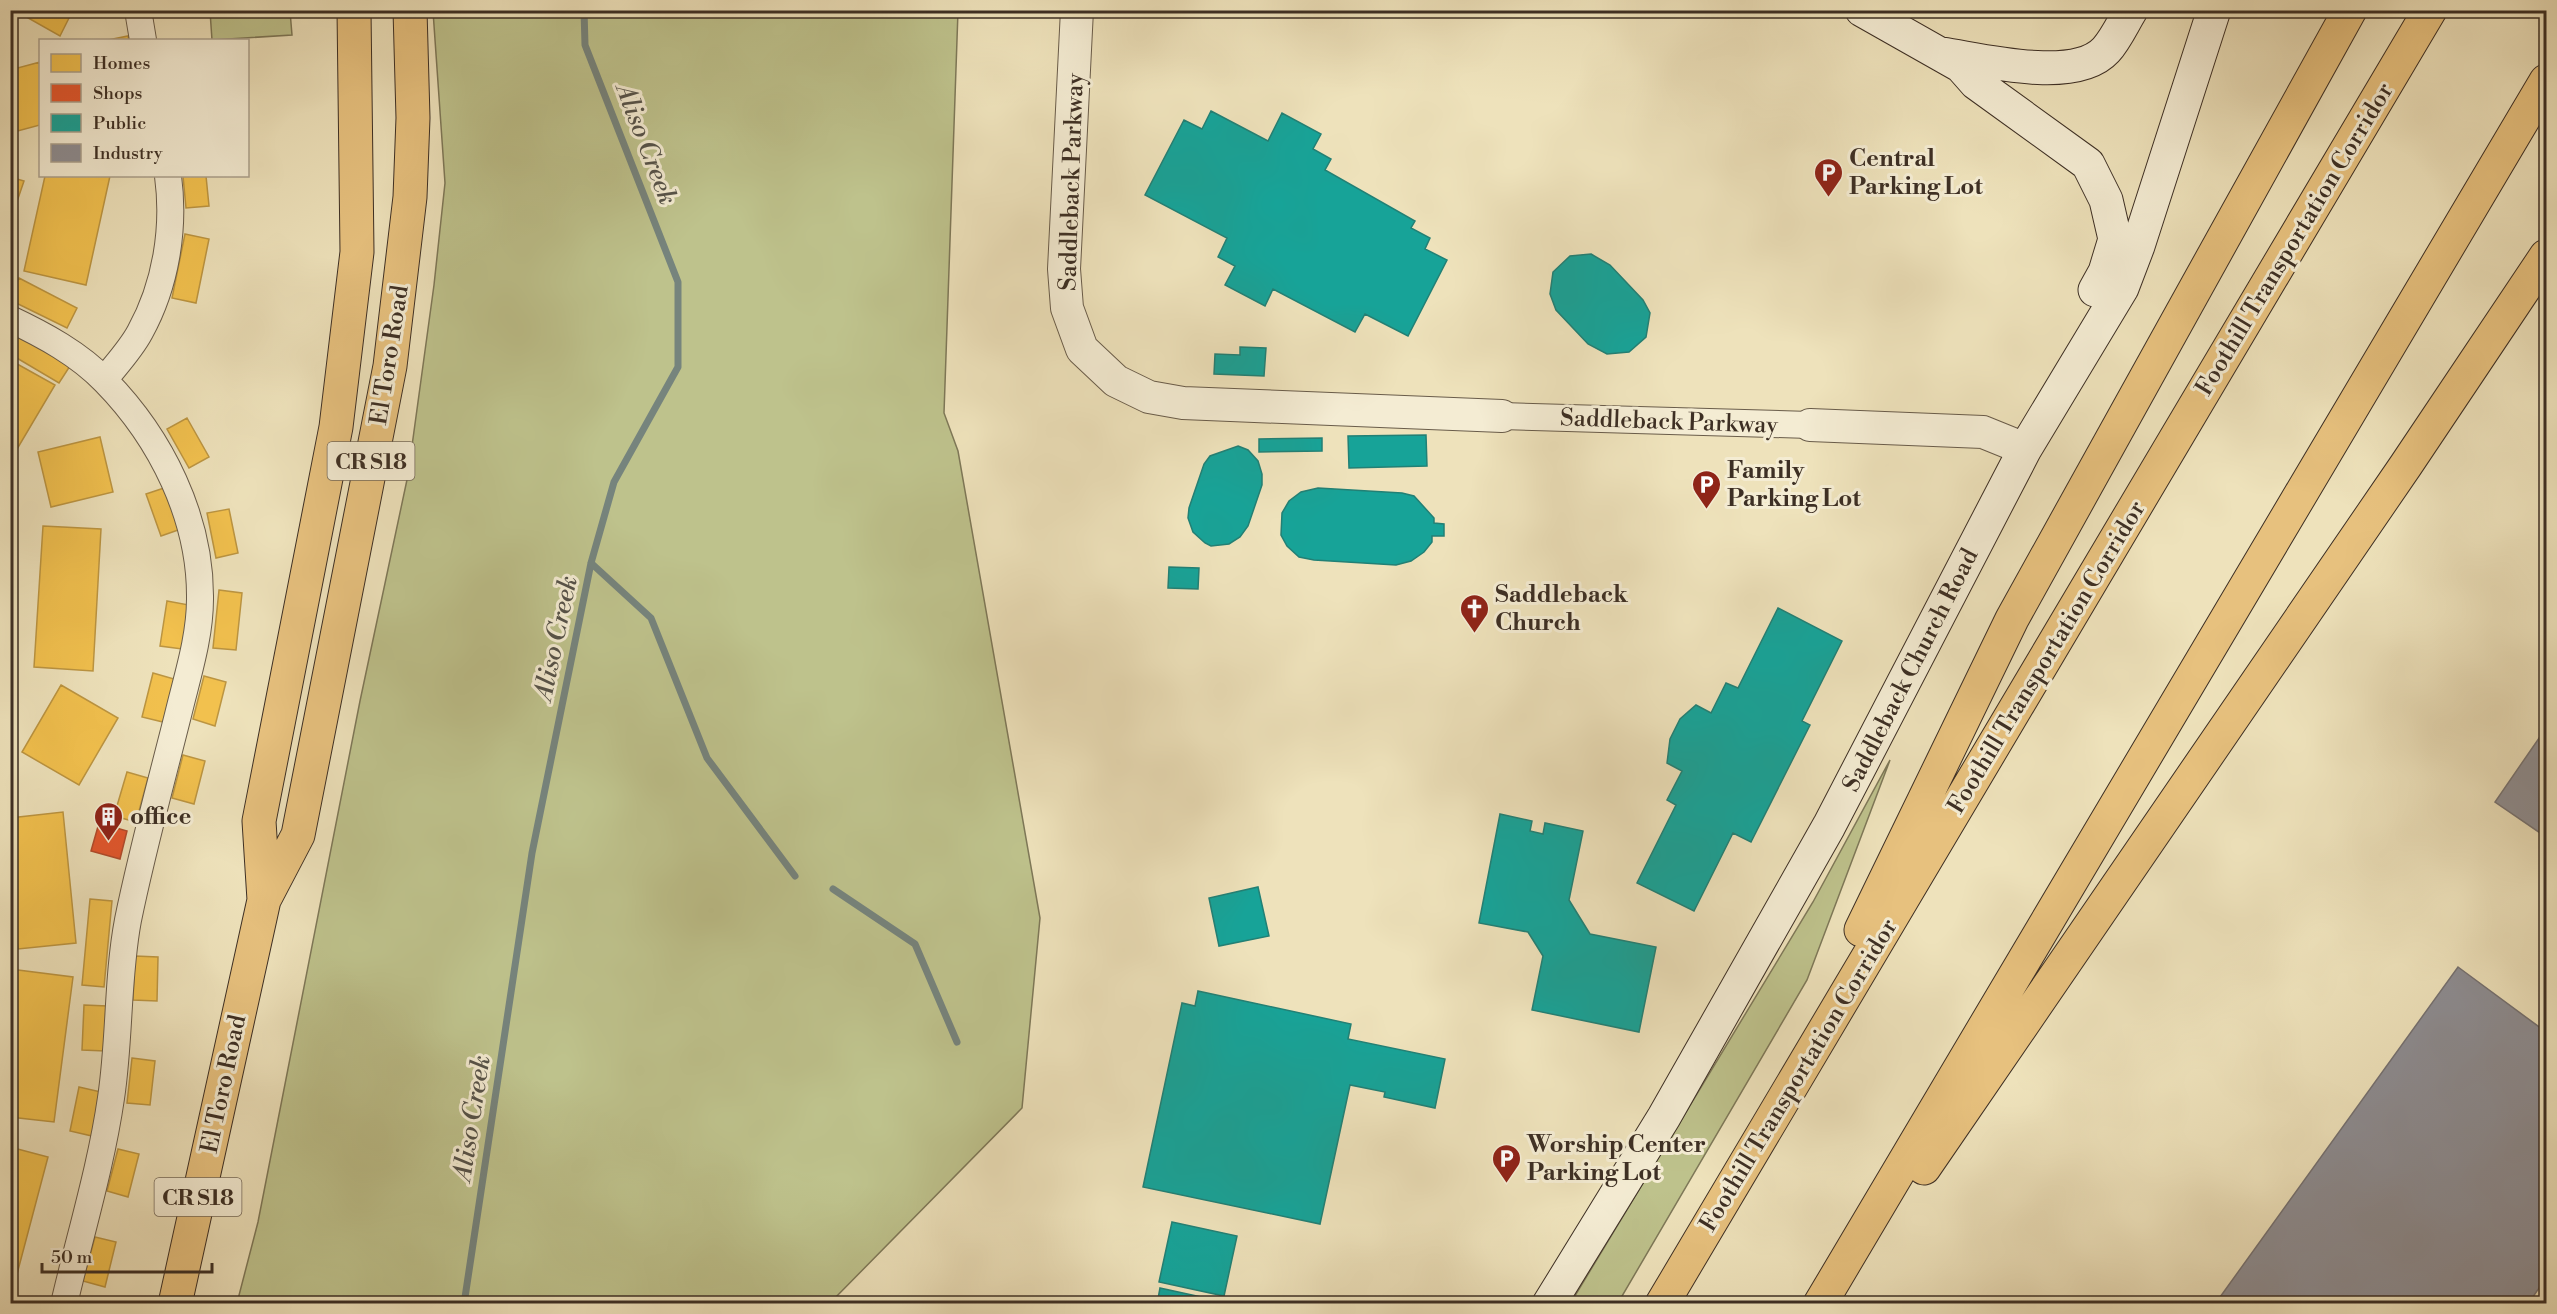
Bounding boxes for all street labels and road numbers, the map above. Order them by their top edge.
street label: Saddleback Parkway [1053,72,1091,291]
street label: Foothill Transportation Corridor [2189,78,2400,401]
street label: El Toro Road [364,283,416,427]
street label: Saddleback Parkway [1560,403,1779,441]
road number: CR S18 [328,442,415,480]
street label: Foothill Transportation Corridor [1941,496,2152,819]
street label: Saddleback Church Road [1836,543,1986,797]
street label: Foothill Transportation Corridor [1693,914,1904,1237]
street label: El Toro Road [195,1012,253,1156]
road number: CR S18 [154,1178,242,1216]

